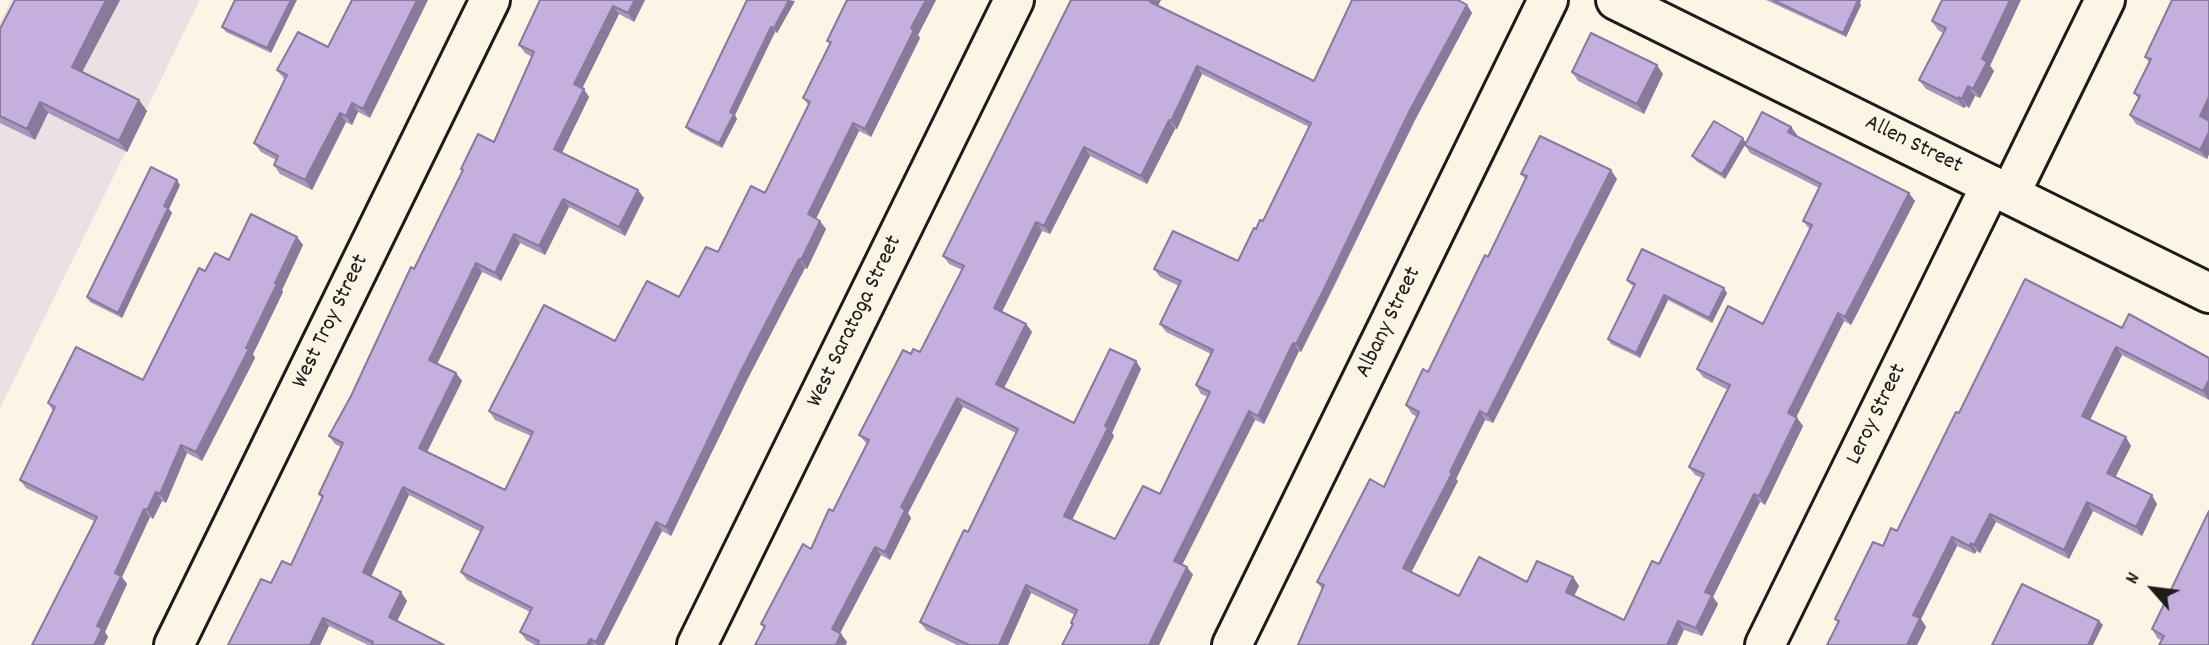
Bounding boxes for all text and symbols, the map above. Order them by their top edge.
street label: Allen Street [1860,110,1966,182]
street label: West Saratoga Street [802,232,910,412]
street label: West Troy Street [288,251,376,393]
street label: Albany Street [1351,263,1429,383]
street label: Leroy Street [1842,360,1914,470]
north arrow [2118,554,2188,624]
text: N [2120,568,2148,589]

